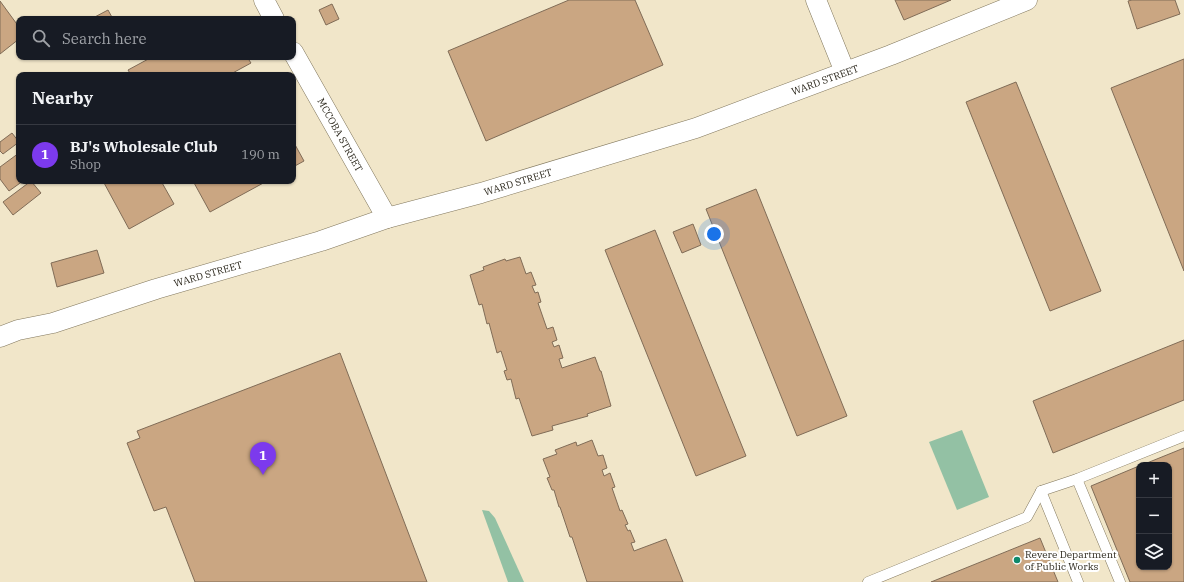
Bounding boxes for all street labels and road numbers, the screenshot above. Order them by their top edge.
street label: WARD STREET [790,62,861,98]
street label: MCCOBA STREET [314,96,366,175]
street label: WARD STREET [482,165,554,199]
street label: WARD STREET [172,258,244,290]

